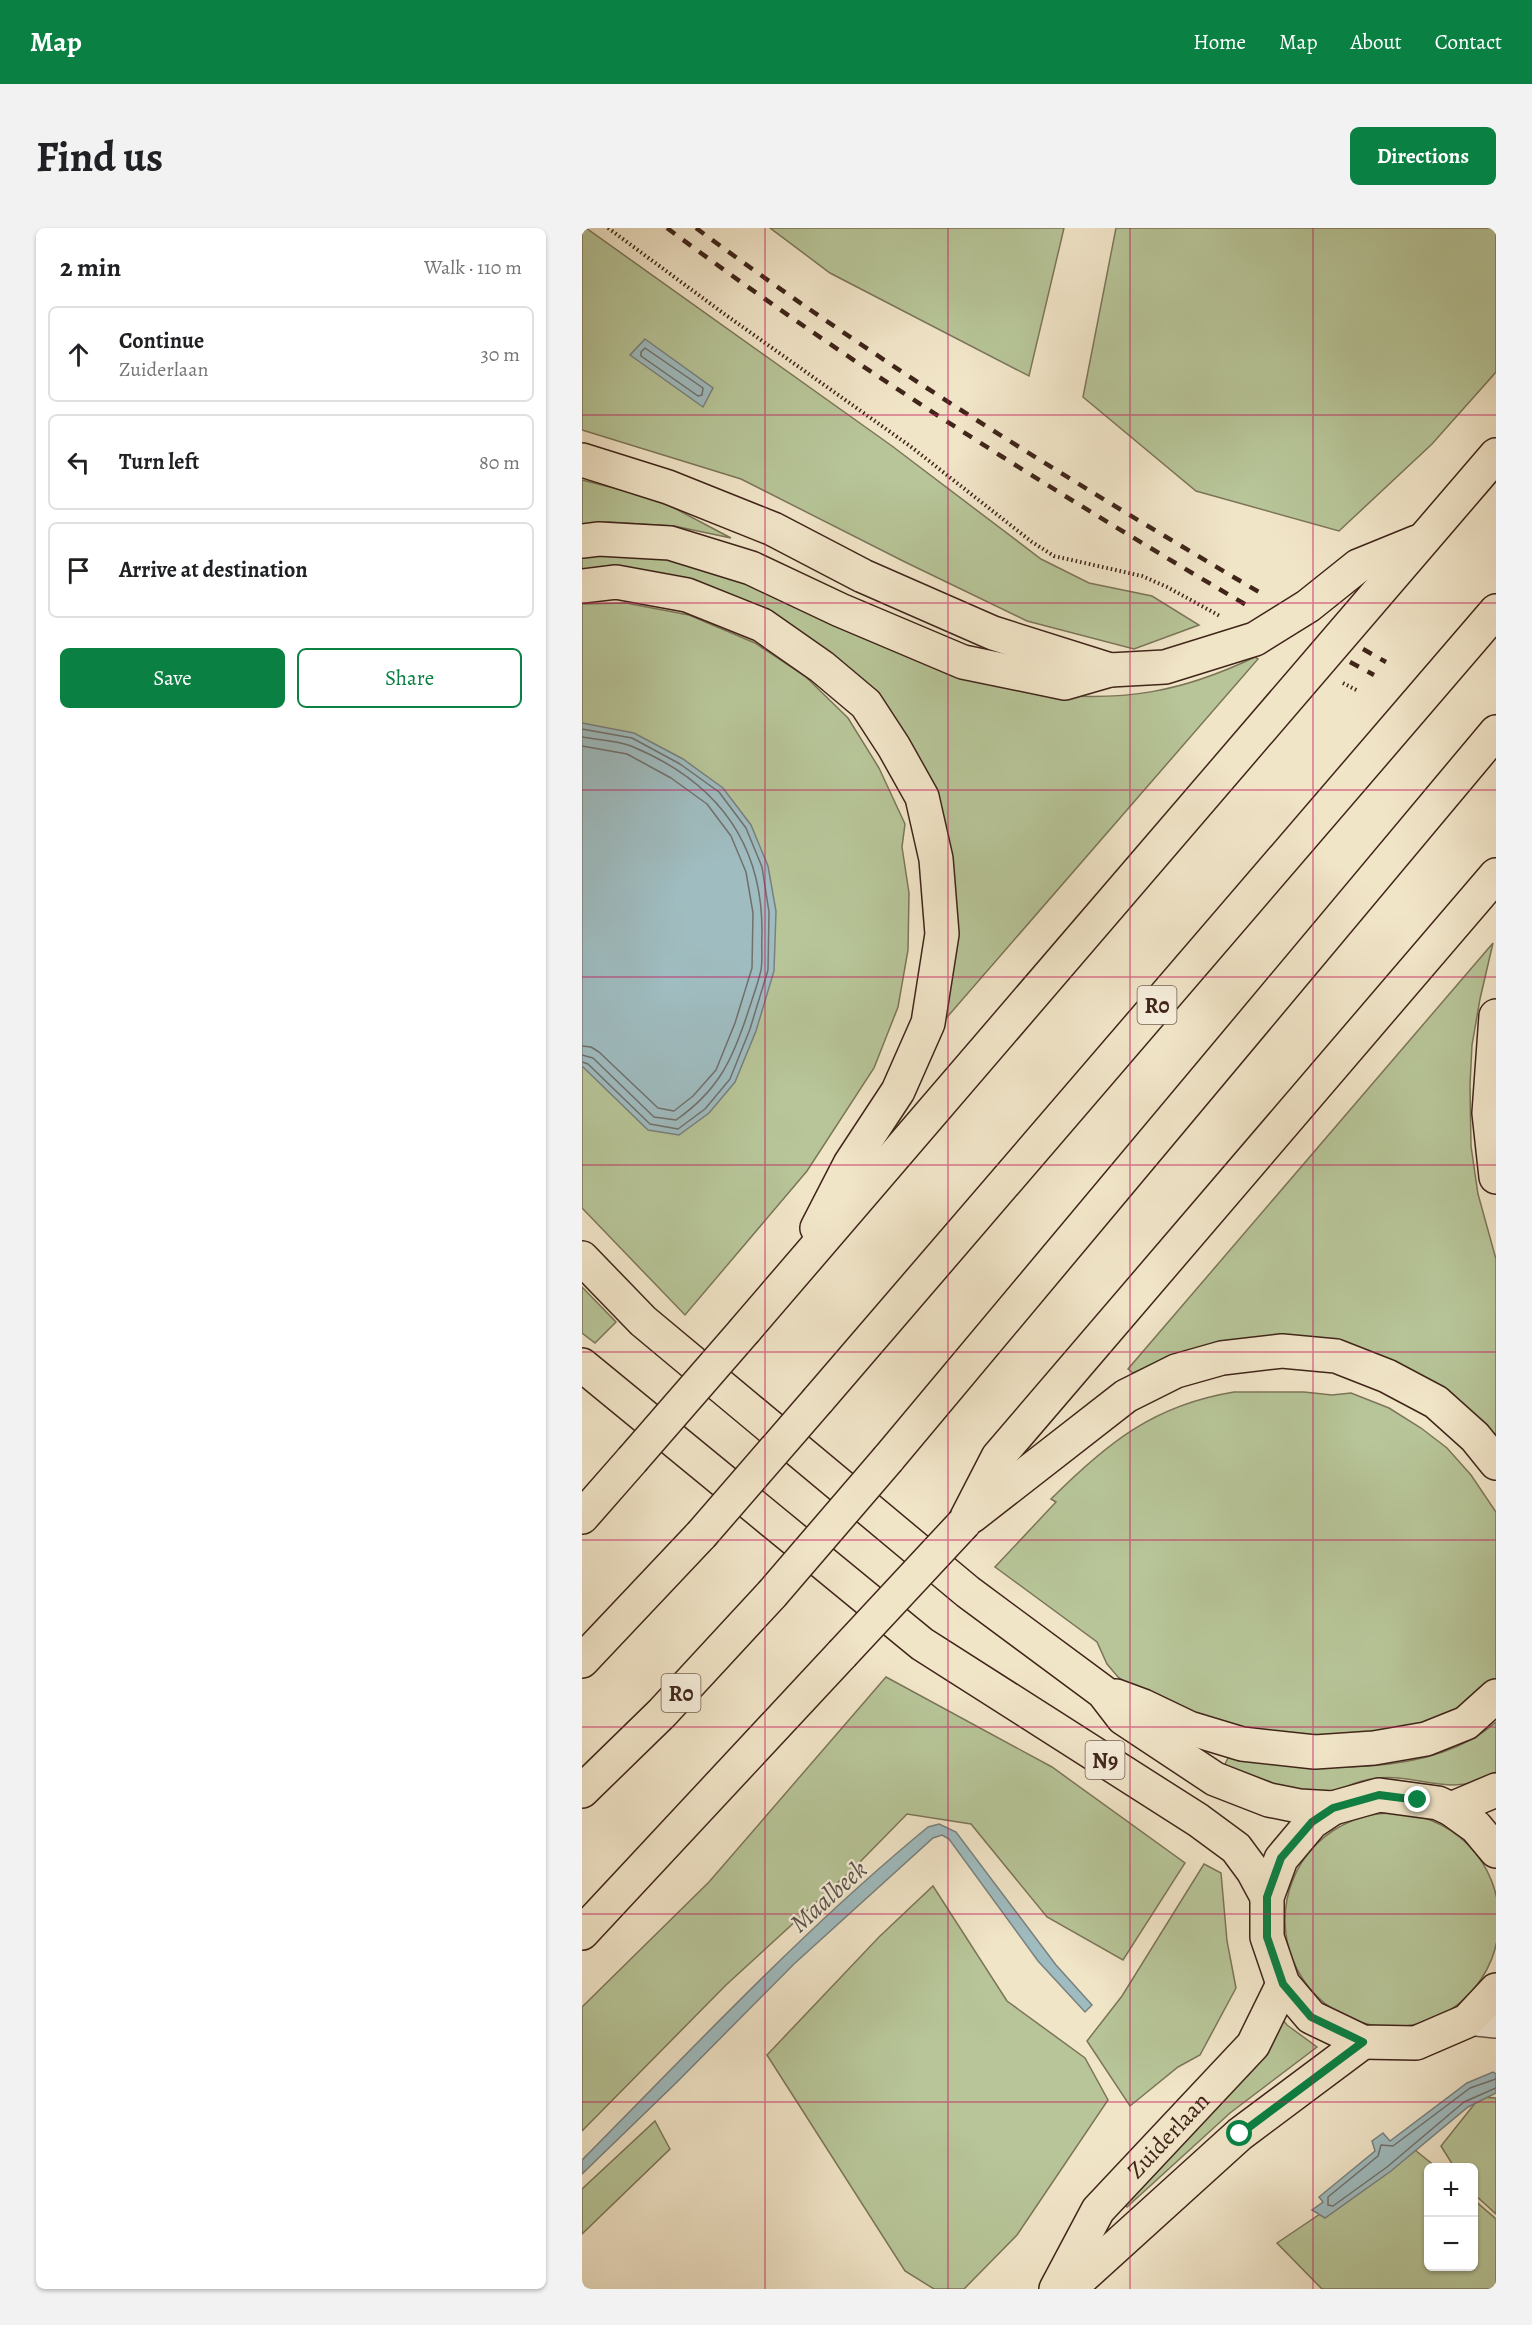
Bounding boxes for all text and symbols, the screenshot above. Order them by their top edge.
text: Map [30,23,82,61]
text: Home [1193,28,1246,56]
text: Map [1279,28,1317,56]
text: About [1350,28,1402,56]
text: Contact [1435,28,1502,56]
button: Directions [1350,127,1496,185]
text: Find us [36,128,163,185]
text: 2 min [60,250,121,285]
text: Walk · 110 m [424,254,522,281]
text: Continue [119,326,204,356]
icon: ahead [62,338,95,371]
text: 30 m [480,341,520,368]
text: Zuiderlaan [119,356,208,383]
icon: left [62,446,95,479]
text: Turn left [119,447,199,477]
text: 80 m [479,449,520,476]
icon: arrive [62,554,95,587]
text: Arrive at destination [119,555,308,585]
button: Save [60,648,285,708]
button: Share [297,648,522,708]
road number: R0 [1138,986,1176,1024]
road number: R0 [662,1674,700,1712]
road number: N9 [1086,1741,1124,1779]
route end [1404,1786,1430,1812]
water label: Maalbeek [782,1852,875,1941]
street label: Zuiderlaan [1120,2085,1217,2185]
route start [1226,2120,1252,2146]
map controls [1424,2163,1478,2271]
button: + [1424,2163,1478,2217]
button: − [1424,2217,1478,2271]

